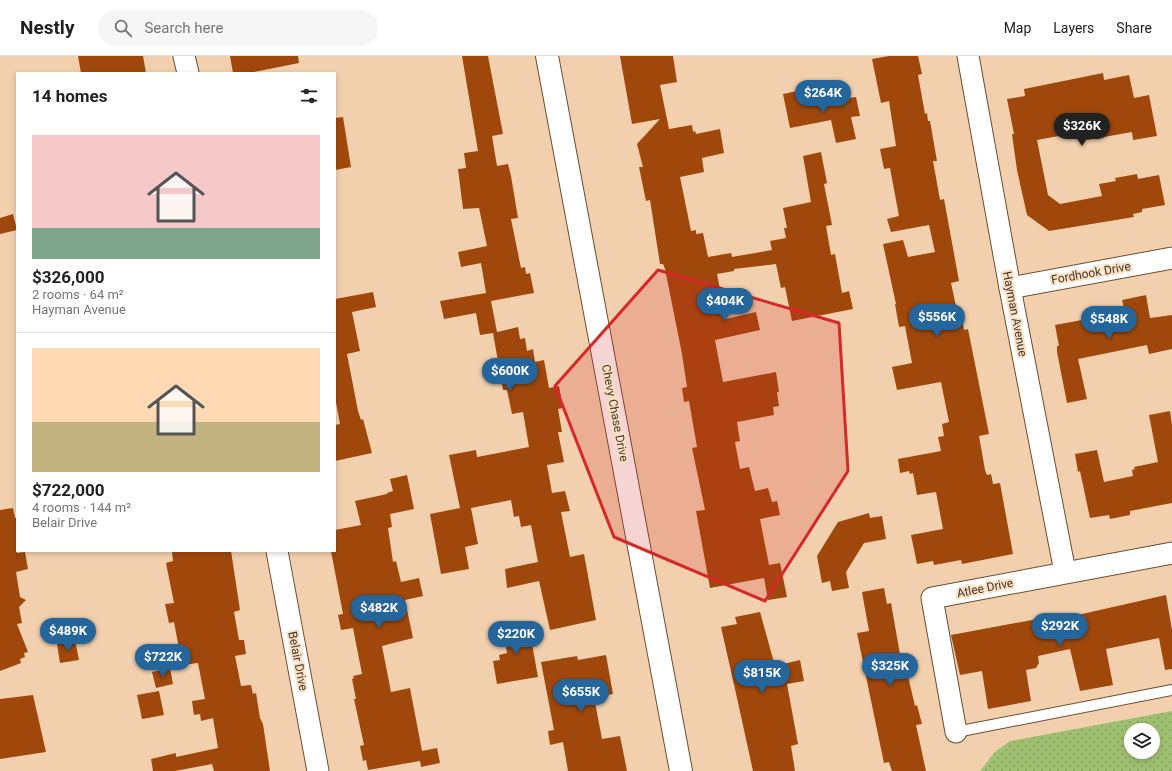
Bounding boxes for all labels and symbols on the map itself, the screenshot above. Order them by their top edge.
pin: $264K [795,80,851,114]
pin: $326K [1054,113,1110,147]
street label: Fordhook Drive [1050,259,1132,287]
street label: Hayman Avenue [1000,270,1030,358]
pin: $404K [697,288,753,322]
pin: $556K [909,304,965,338]
pin: $548K [1081,306,1137,340]
pin: $600K [482,358,538,392]
street label: Chevy Chase Drive [599,363,631,463]
street label: Atlee Drive [956,576,1014,600]
pin: $482K [351,595,407,629]
pin: $292K [1032,613,1088,647]
pin: $489K [40,618,96,652]
pin: $220K [488,621,544,655]
street label: Belair Drive [285,630,311,692]
pin: $722K [135,644,191,678]
pin: $325K [862,653,918,687]
pin: $815K [734,660,790,694]
pin: $655K [553,679,609,713]

